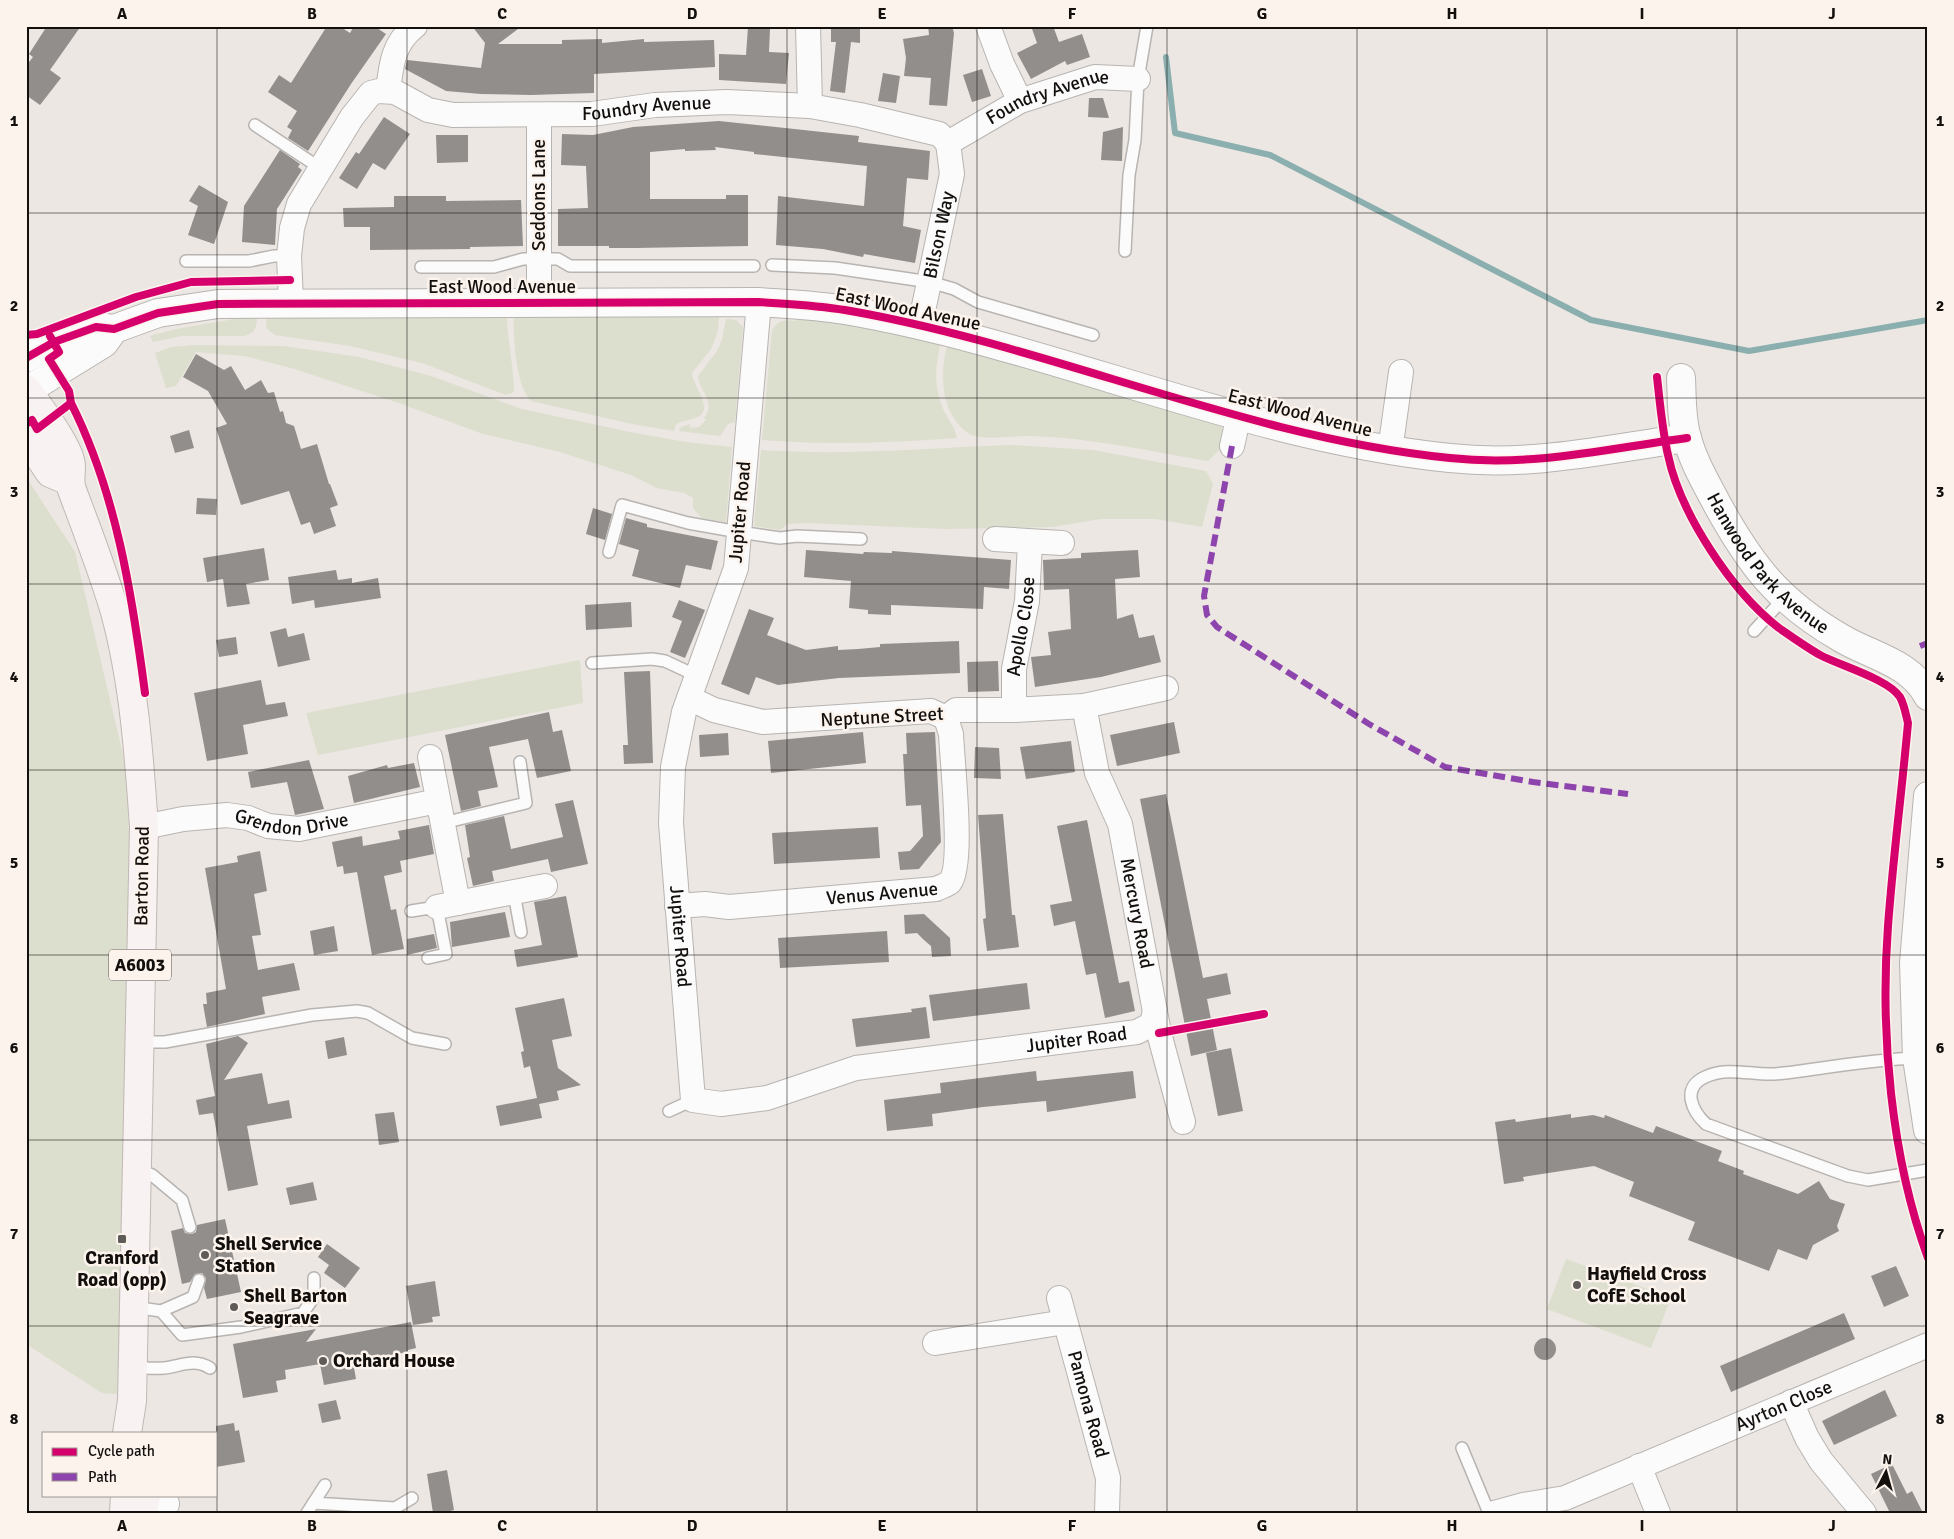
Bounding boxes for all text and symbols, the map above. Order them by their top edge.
text: A [117,4,128,24]
text: B [307,4,317,24]
text: C [497,4,507,24]
text: D [687,4,698,24]
text: E [877,4,887,24]
text: F [1068,4,1077,24]
text: G [1257,4,1267,24]
text: H [1447,4,1457,24]
text: I [1639,4,1645,24]
text: J [1828,4,1836,24]
street label: Foundry Avenue [982,64,1110,130]
street label: Foundry Avenue [582,91,712,126]
text: 1 [10,111,19,131]
text: 1 [1936,111,1945,131]
street label: Seddons Lane [527,139,551,251]
street label: Bilson Way [918,189,960,281]
street label: East Wood Avenue [428,275,576,299]
street label: East Wood Avenue [833,282,983,336]
text: 2 [10,296,18,316]
text: 2 [1936,296,1944,316]
street label: East Wood Avenue [1225,383,1375,443]
street label: Jupiter Road [724,460,756,564]
text: 3 [10,482,18,502]
text: 3 [1936,482,1944,502]
street label: Hanwood Park Avenue [1701,488,1834,640]
street label: Apollo Close [1002,576,1040,677]
text: 4 [10,667,19,687]
text: 4 [1936,667,1945,687]
street label: Neptune Street [820,702,944,732]
street label: Grendon Drive [233,804,350,841]
street label: Barton Road [129,826,155,926]
text: 5 [10,853,18,873]
text: 5 [1936,853,1944,873]
street label: Mercury Road [1115,856,1159,971]
street label: Venus Avenue [825,877,939,910]
street label: Jupiter Road [664,885,696,988]
road number: A6003 [109,950,171,980]
street label: Jupiter Road [1024,1021,1129,1058]
text: 6 [10,1038,19,1058]
text: 6 [1936,1038,1945,1058]
text: 7 [10,1224,19,1244]
text: 7 [1936,1224,1945,1244]
place label: Shell Service Station [215,1232,322,1278]
marker: Cranford Road (opp) [116,1233,128,1245]
place label: Cranford Road (opp) [77,1246,167,1292]
marker: Shell Service Station [199,1249,211,1261]
place label: Hayfield Cross CofE School [1587,1262,1706,1308]
marker: Hayfield Cross CofE School [1571,1279,1583,1291]
place label: Shell Barton Seagrave [244,1284,347,1330]
marker: Shell Barton Seagrave [228,1301,240,1313]
street label: Pamona Road [1062,1348,1114,1460]
place label: Orchard House [333,1349,455,1373]
marker: Orchard House [317,1355,329,1367]
street label: Ayrton Close [1732,1375,1836,1437]
text: 8 [10,1409,19,1429]
text: 8 [1936,1409,1945,1429]
legend [42,1432,218,1496]
text: Cycle path [88,1442,155,1460]
north arrow [1862,1446,1912,1496]
text: N [1882,1451,1893,1469]
text: Path [88,1468,117,1486]
text: A [117,1516,128,1536]
text: B [307,1516,317,1536]
text: C [497,1516,507,1536]
text: D [687,1516,698,1536]
text: E [877,1516,887,1536]
text: F [1068,1516,1077,1536]
text: G [1257,1516,1267,1536]
text: H [1447,1516,1457,1536]
text: I [1639,1516,1645,1536]
text: J [1828,1516,1836,1536]

